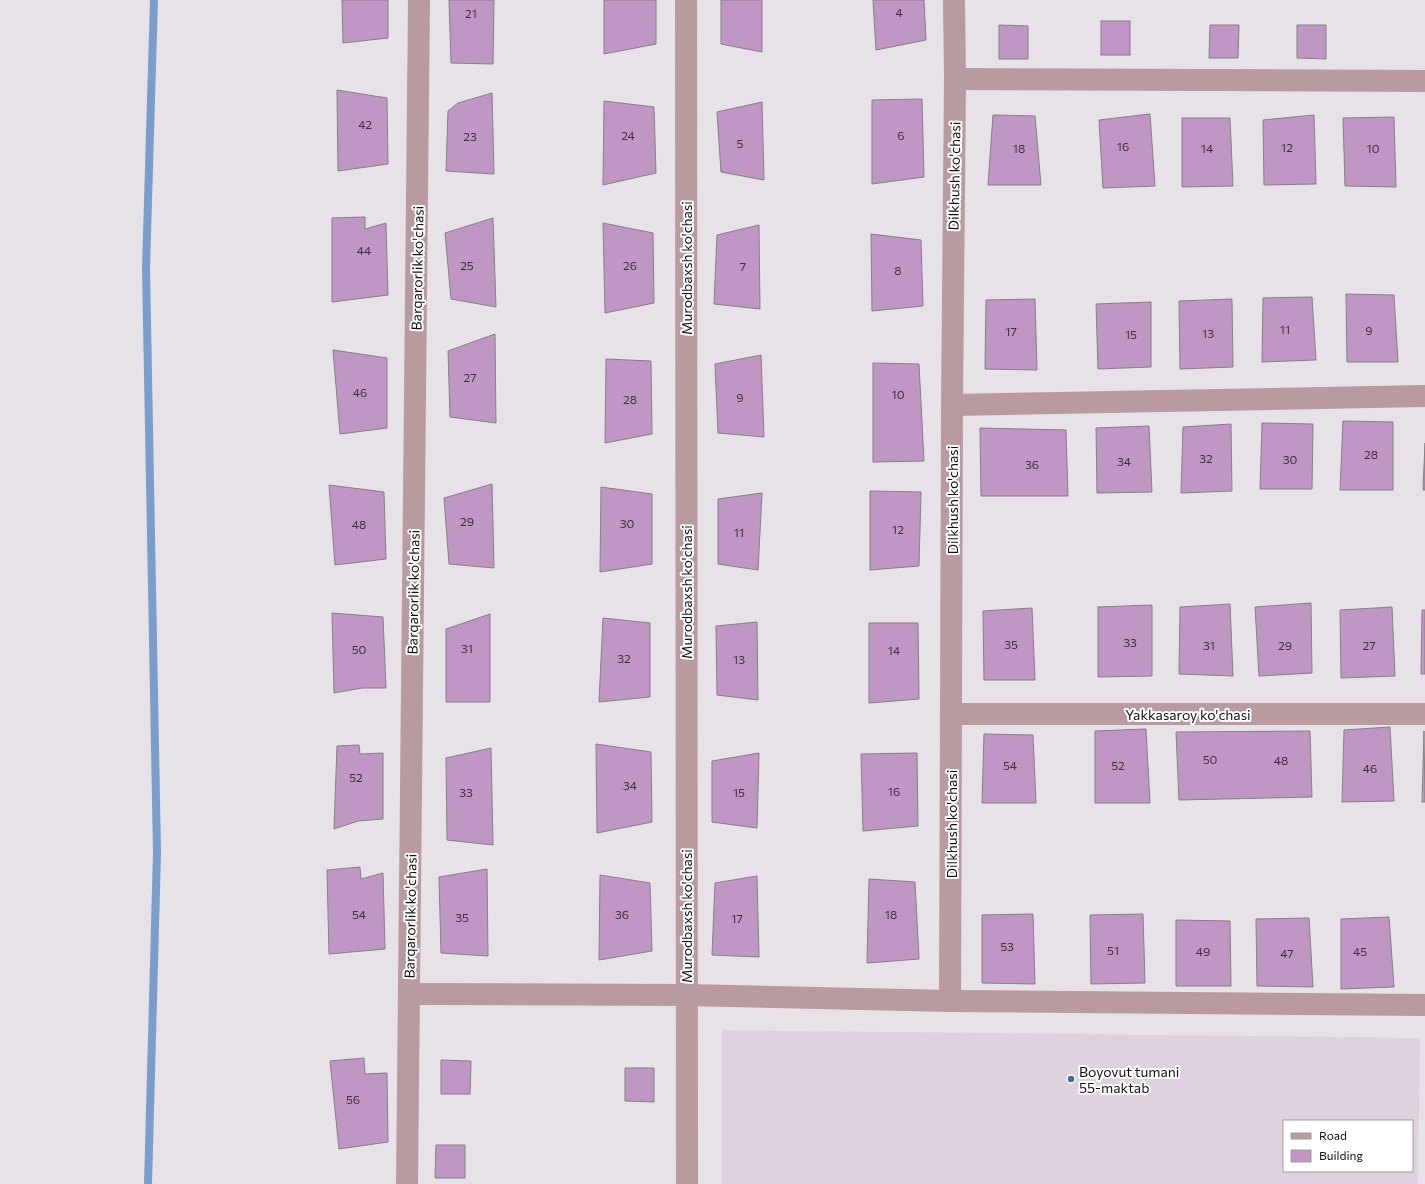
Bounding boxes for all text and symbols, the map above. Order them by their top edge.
house number: 4 [895,5,903,19]
house number: 21 [465,6,477,20]
house number: 42 [358,117,372,131]
street label: Dilkhush ko'chasi [945,122,963,230]
house number: 24 [621,128,635,142]
house number: 6 [897,128,905,142]
house number: 23 [463,129,477,143]
house number: 5 [737,136,744,150]
house number: 16 [1117,139,1129,153]
house number: 12 [1281,140,1293,154]
house number: 18 [1013,141,1025,155]
house number: 14 [1201,141,1213,155]
house number: 10 [1367,141,1380,155]
street label: Murodbaxsh ko'chasi [678,201,695,335]
street label: Barqarorlik ko'chasi [407,206,427,330]
house number: 44 [357,243,371,257]
house number: 25 [460,258,474,272]
house number: 26 [623,258,637,272]
house number: 7 [740,259,746,273]
house number: 8 [894,263,902,277]
house number: 11 [1280,322,1290,336]
house number: 9 [1365,323,1373,337]
house number: 17 [1005,324,1017,338]
house number: 13 [1202,326,1214,340]
house number: 15 [1125,327,1137,341]
house number: 27 [464,370,476,384]
house number: 46 [353,385,367,399]
house number: 10 [892,387,905,401]
house number: 9 [736,390,744,404]
house number: 28 [623,392,637,406]
street label: Dilkhush ko'chasi [944,446,961,554]
house number: 28 [1364,447,1378,461]
house number: 32 [1199,451,1213,465]
house number: 30 [1283,452,1298,466]
house number: 34 [1117,454,1131,468]
house number: 36 [1025,457,1039,471]
house number: 29 [460,514,474,528]
house number: 30 [620,516,635,530]
house number: 48 [352,517,366,531]
house number: 12 [892,522,904,536]
street label: Murodbaxsh ko'chasi [678,525,695,659]
house number: 11 [734,525,744,539]
street label: Barqarorlik ko'chasi [403,530,423,654]
house number: 33 [1123,635,1137,649]
house number: 35 [1004,637,1018,651]
house number: 31 [1203,638,1215,652]
house number: 29 [1278,638,1292,652]
house number: 27 [1363,638,1375,652]
house number: 31 [461,641,473,655]
house number: 50 [352,642,367,656]
house number: 14 [888,643,900,657]
house number: 32 [617,651,631,665]
house number: 13 [733,652,745,666]
street label: Yakkasaroy ko'chasi [1125,706,1251,723]
house number: 50 [1203,752,1218,766]
house number: 48 [1274,753,1288,767]
house number: 54 [1003,758,1017,772]
house number: 52 [1111,758,1125,772]
house number: 46 [1363,761,1377,775]
house number: 52 [349,770,363,784]
street label: Dilkhush ko'chasi [943,770,960,878]
house number: 34 [623,778,637,792]
house number: 16 [888,784,900,798]
house number: 33 [459,785,473,799]
house number: 15 [733,785,745,799]
street label: Murodbaxsh ko'chasi [678,849,695,983]
street label: Barqarorlik ko'chasi [400,854,420,978]
house number: 54 [352,907,366,921]
house number: 36 [615,907,629,921]
house number: 18 [885,907,897,921]
house number: 35 [455,910,469,924]
house number: 17 [731,911,743,925]
house number: 53 [1000,939,1014,953]
house number: 51 [1107,943,1119,957]
house number: 49 [1196,944,1210,958]
house number: 45 [1353,944,1367,958]
house number: 47 [1280,946,1294,960]
place label: Boyovut tumani 55-maktab [1079,1063,1179,1096]
marker: Boyovut tumani 55-maktab [1066,1074,1076,1084]
house number: 56 [346,1092,360,1106]
legend [1283,1120,1413,1172]
text: Road [1319,1128,1347,1142]
text: Building [1319,1148,1363,1162]

